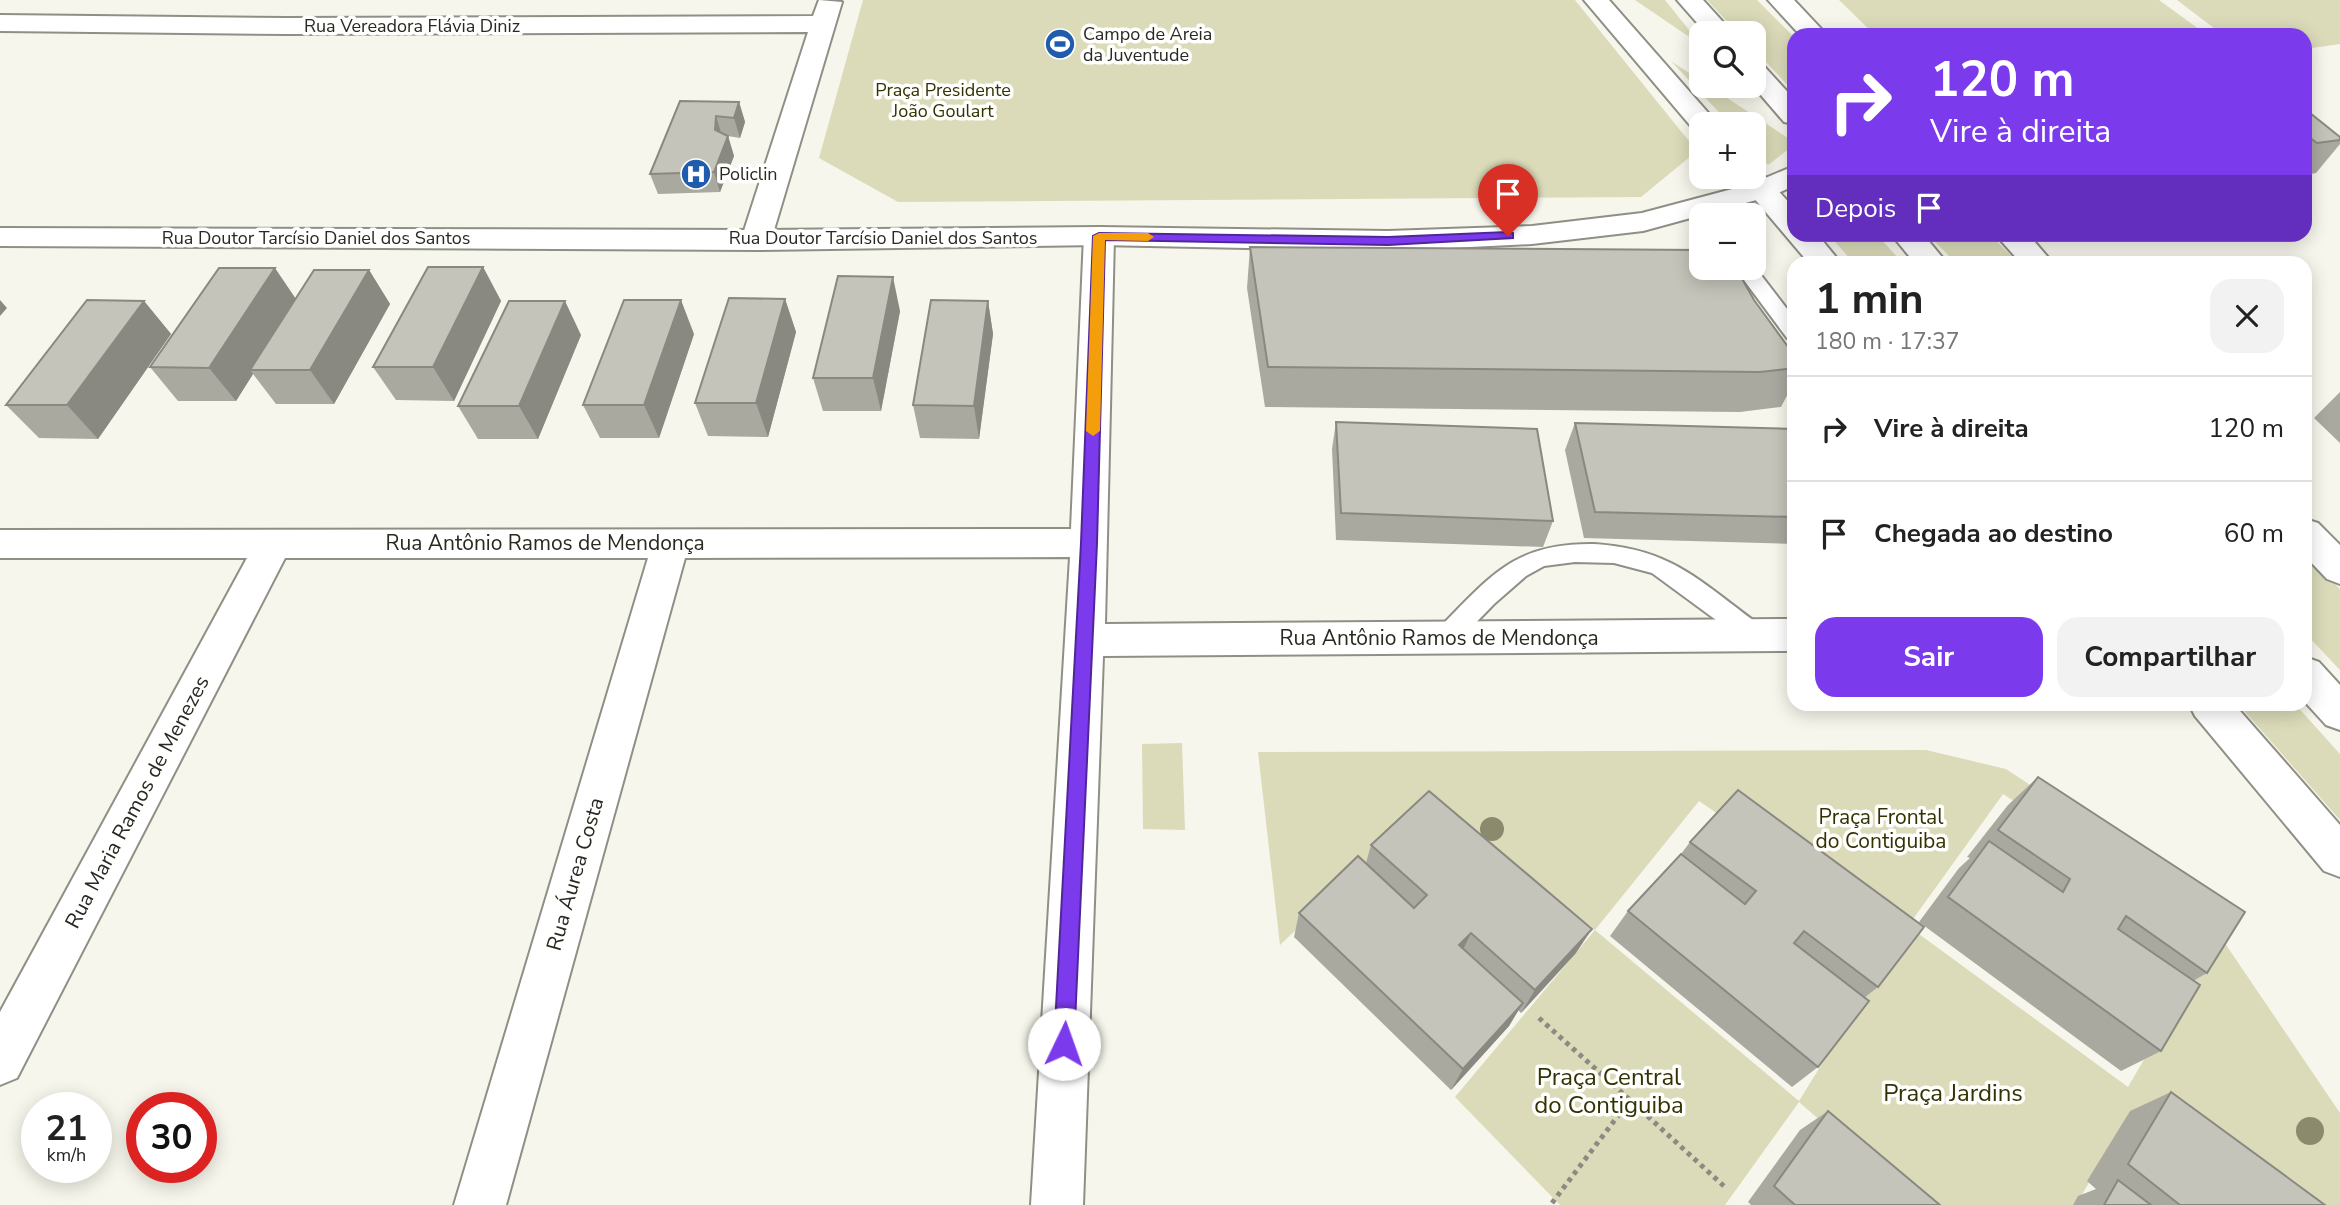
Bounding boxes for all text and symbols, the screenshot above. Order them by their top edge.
street label: Rua Vereadora Flávia Diniz [304,14,520,38]
map controls [1689,21,1766,280]
button: search [1689,21,1766,98]
place label: Campo de Areia da Juventude [1083,22,1212,67]
sports icon: Campo de Areia da Juventude [1043,27,1077,61]
text: 120 m [1930,46,2074,113]
icon: right [1815,56,1906,147]
park label: Praça Presidente João Goulart [875,78,1011,123]
text: Vire à direita [1930,110,2111,153]
button: + [1689,112,1766,189]
hospital icon: Policlin [679,157,713,191]
place label: Policlin [719,162,778,186]
pin [1478,164,1538,236]
icon: arrive [1489,175,1527,213]
icon: arrive [1910,189,1948,227]
text: Depois [1815,191,1896,226]
button: − [1689,203,1766,280]
street label: Rua Doutor Tarcísio Daniel dos Santos [162,226,470,250]
street label: Rua Doutor Tarcísio Daniel dos Santos [729,226,1037,250]
text: 1 min [1815,271,1924,328]
button: close [2210,279,2284,353]
text: 180 m · 17:37 [1815,326,1960,357]
icon: right [1815,410,1853,448]
text: Vire à direita [1874,411,2029,446]
text: 120 m [2208,411,2284,446]
icon: arrive [1815,515,1853,553]
text: Chegada ao destino [1874,516,2113,551]
text: 60 m [2224,516,2284,551]
street label: Rua Antônio Ramos de Mendonça [385,529,705,557]
button: Sair [1815,617,2043,697]
button: Compartilhar [2057,617,2284,697]
street label: Rua Antônio Ramos de Mendonça [1279,624,1599,652]
street label: Rua Maria Ramos de Menezes [58,671,216,933]
street label: Rua Áurea Costa [540,794,610,954]
park label: Praça Frontal do Contiguiba [1816,803,1946,855]
position arrow [1027,1007,1101,1081]
park label: Praça Central do Contiguiba [1534,1061,1684,1121]
park label: Praça Jardins [1883,1077,2023,1109]
speed limit sign: 30 [126,1092,217,1183]
text: 21 [45,1105,88,1152]
text: km/h [47,1143,86,1167]

